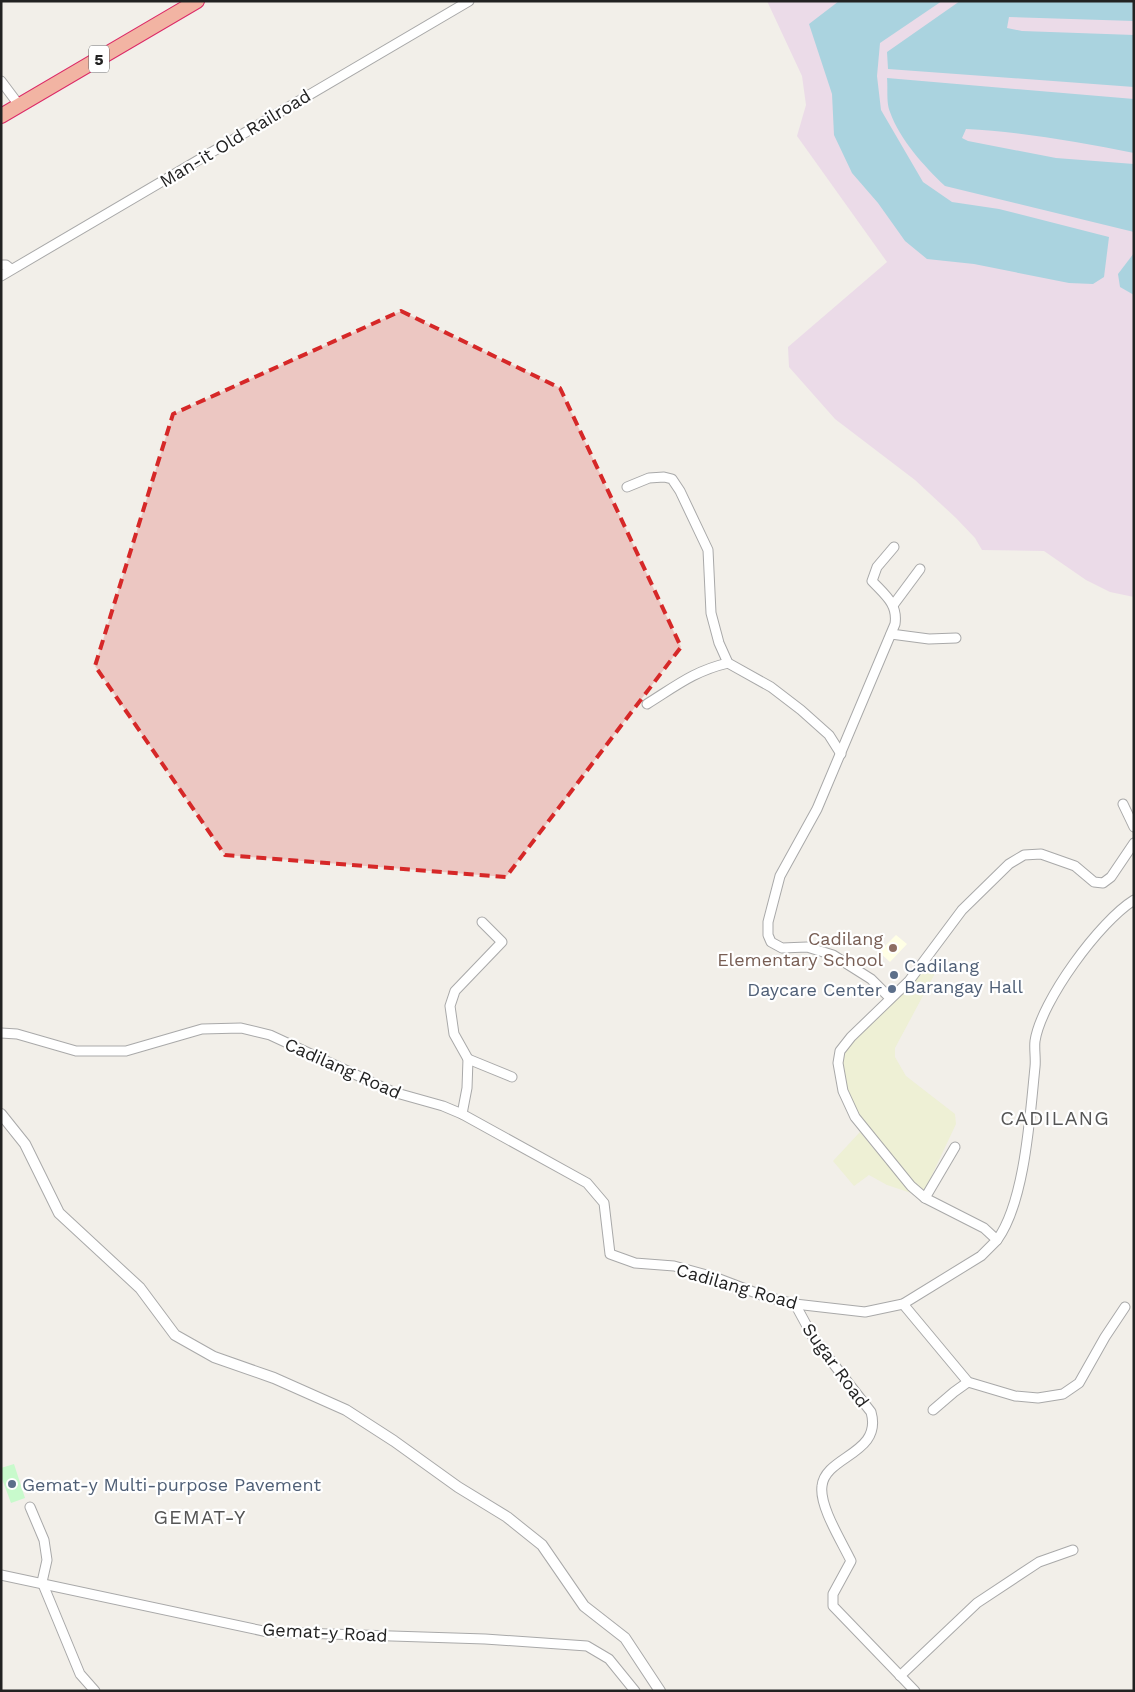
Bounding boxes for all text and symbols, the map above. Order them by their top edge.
road number: 5 [89,46,109,72]
street label: Man-it Old Railroad [156,85,314,191]
place label: Cadilang Elementary School [717,928,883,970]
marker: Cadilang Elementary School [887,942,899,954]
place label: Cadilang Barangay Hall [904,955,1023,997]
marker: Cadilang Barangay Hall [888,969,900,981]
place label: Daycare Center [747,979,882,1000]
marker: Daycare Center [886,983,898,995]
street label: Cadilang Road [282,1033,404,1103]
district label: CADILANG [1000,1106,1110,1130]
street label: Cadilang Road [674,1259,800,1313]
street label: Sugar Road [798,1319,874,1411]
place label: Gemat-y Multi-purpose Pavement [22,1474,321,1495]
marker: Gemat-y Multi-purpose Pavement [6,1478,18,1490]
district label: GEMAT-Y [154,1505,246,1529]
street label: Gemat-y Road [262,1618,388,1646]

